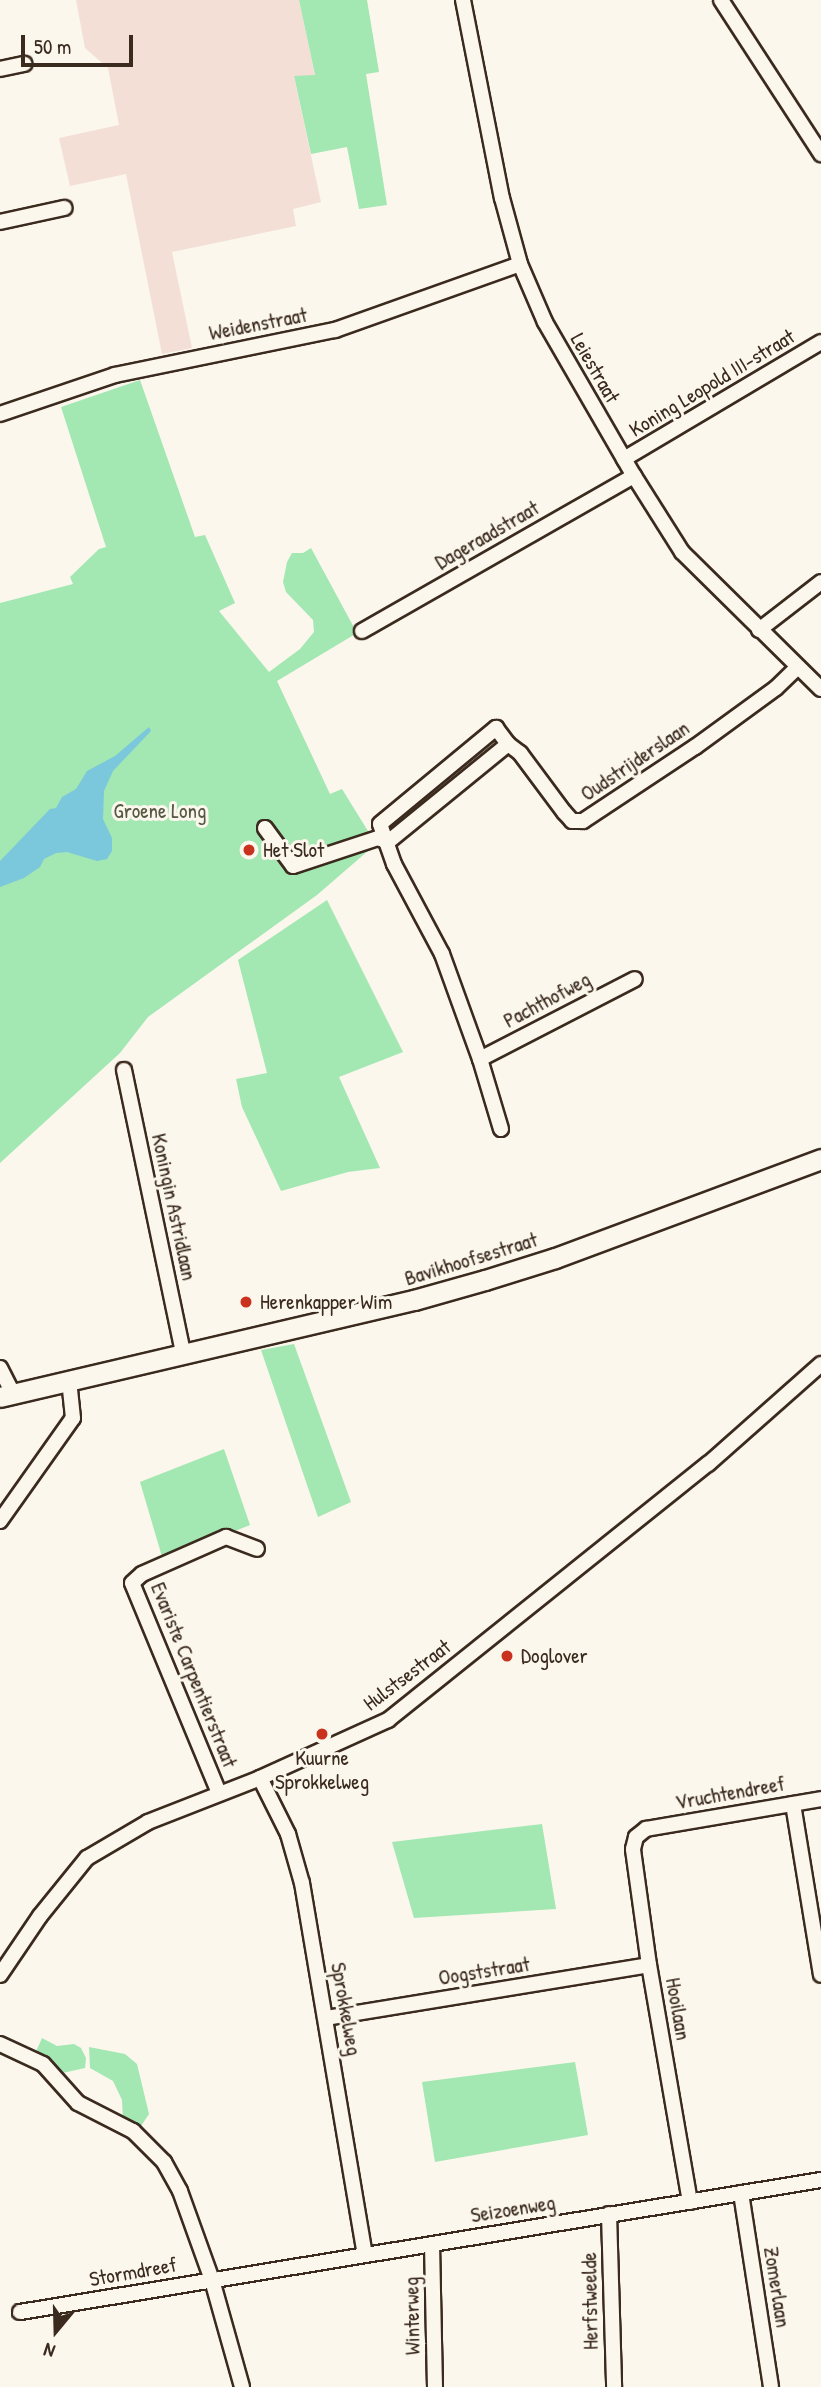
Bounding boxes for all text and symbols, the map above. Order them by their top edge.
scale bar [24,21,136,65]
text: 50 m [34,32,71,61]
street label: Weidenstraat [207,302,309,346]
street label: Koning Leopold III-straat [625,324,799,442]
street label: Leiestraat [565,329,625,407]
street label: Dageraadstraat [431,495,543,575]
street label: Oudstrijderslaan [576,715,694,807]
park label: Groene Long [114,798,206,824]
place label: Het Slot [263,837,324,863]
marker: Het Slot [241,842,257,858]
street label: Pachthofweg [499,967,595,1033]
street label: Koningin Astridlaan [146,1131,202,1283]
street label: Bavikhoofsestraat [402,1227,540,1291]
place label: Herenkapper Wim [260,1289,392,1315]
marker: Herenkapper Wim [238,1294,254,1310]
street label: Evariste Carpentierstraat [145,1579,243,1771]
street label: Hulstsestraat [358,1634,456,1716]
place label: Doglover [521,1643,588,1669]
marker: Doglover [499,1648,515,1664]
marker: Kuurne Sprokkelweg [314,1726,330,1742]
place label: Kuurne Sprokkelweg [275,1745,369,1795]
street label: Vruchtendreef [673,1771,787,1815]
street label: Oogststraat [437,1951,531,1991]
street label: Sprokkelweg [325,1961,367,2057]
street label: Hooilaan [660,1976,696,2042]
street label: Seizoenweg [469,2190,557,2228]
street label: Zomerlaan [758,2245,796,2329]
street label: Stormdreef [87,2252,179,2292]
street label: Herfstweelde [577,2252,603,2350]
street label: Winterweg [399,2277,425,2355]
north arrow [21,2296,91,2366]
text: N [40,2337,58,2365]

